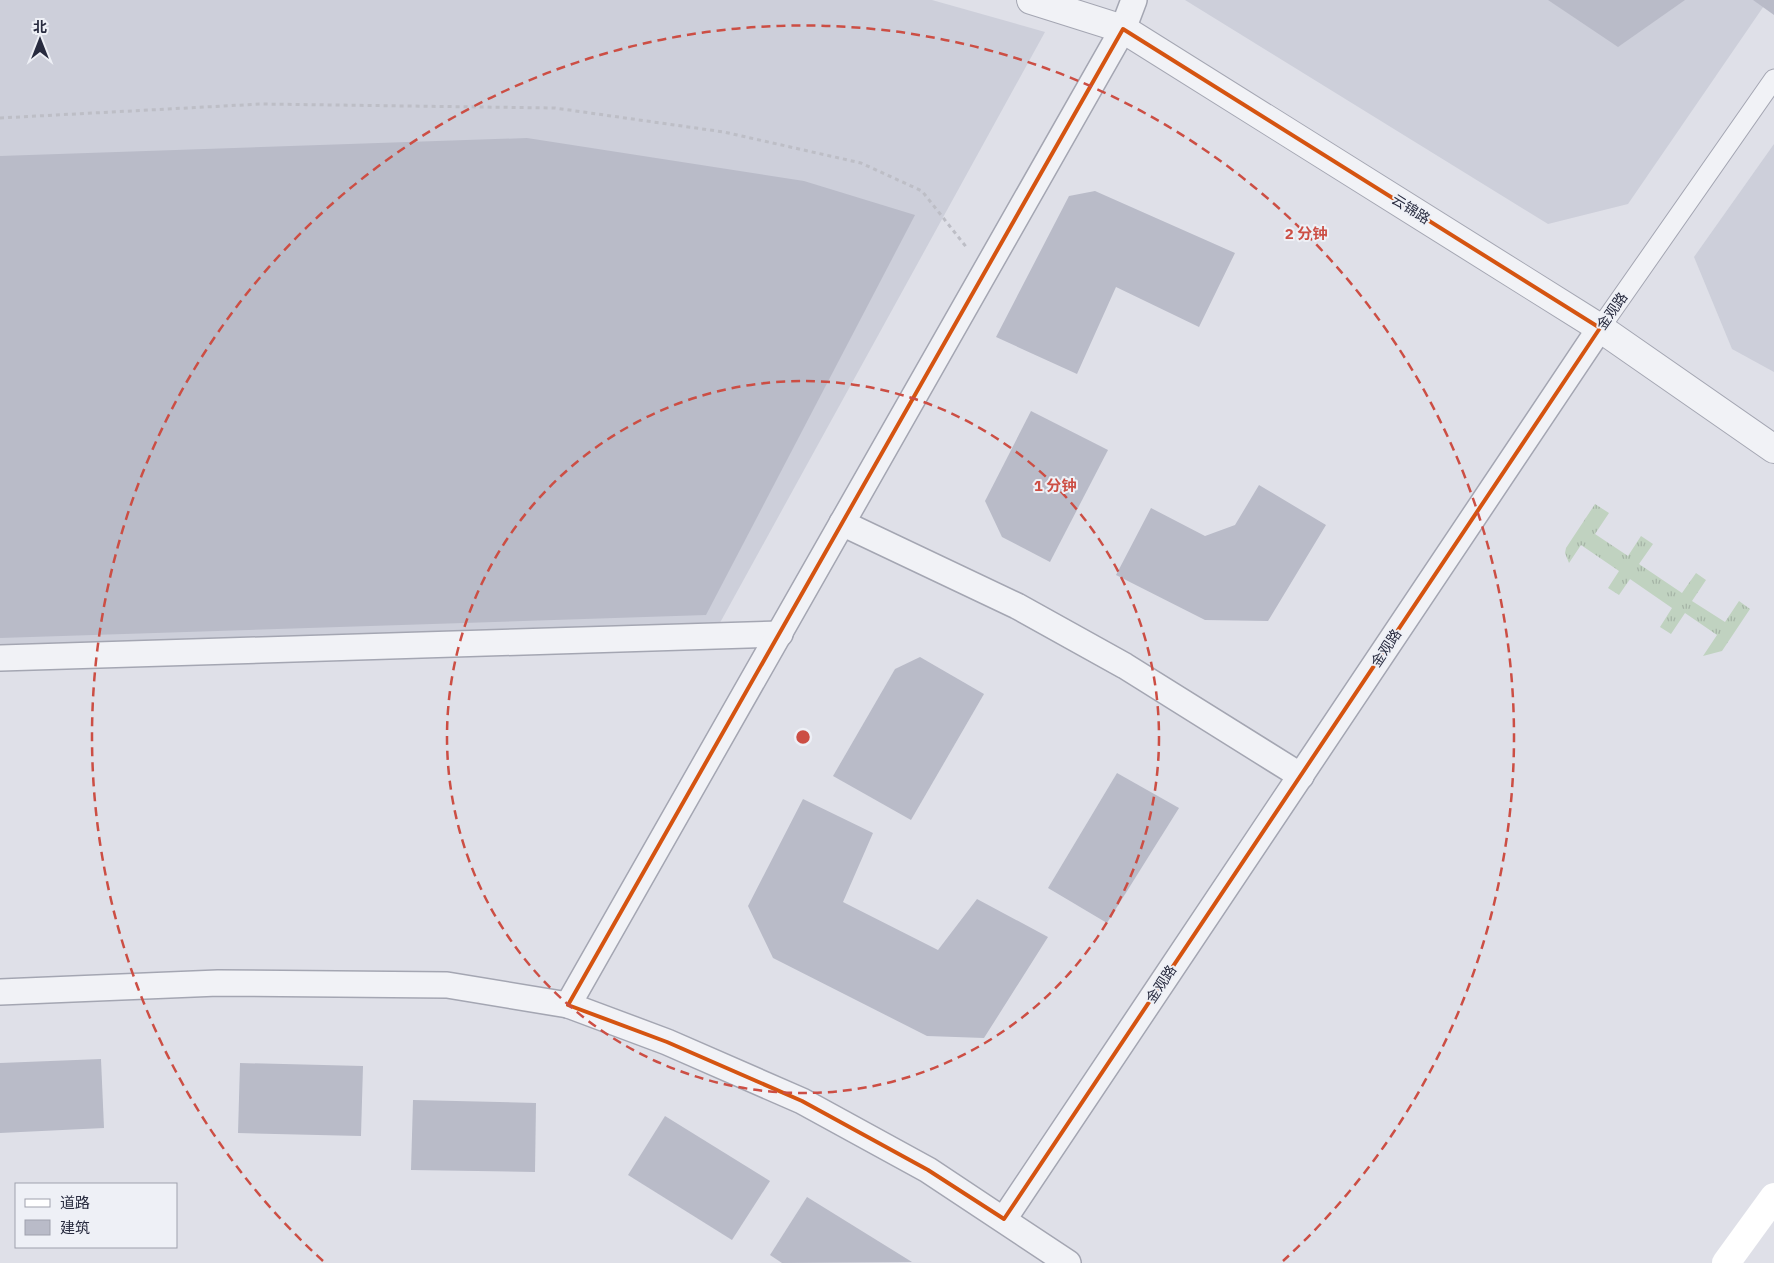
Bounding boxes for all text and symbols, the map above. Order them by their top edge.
north arrow [15,15,65,65]
text: 北 [33,18,47,36]
street label: 云锦路 [1388,190,1434,228]
text: 2 分钟 [1285,224,1327,243]
street label: 金观路 [1593,289,1631,333]
text: 1 分钟 [1034,476,1076,495]
street label: 金观路 [1367,626,1405,670]
centre of rings [794,728,812,746]
street label: 金观路 [1142,962,1180,1006]
legend [15,1183,178,1248]
text: 道路 [60,1193,90,1212]
text: 建筑 [60,1218,90,1237]

